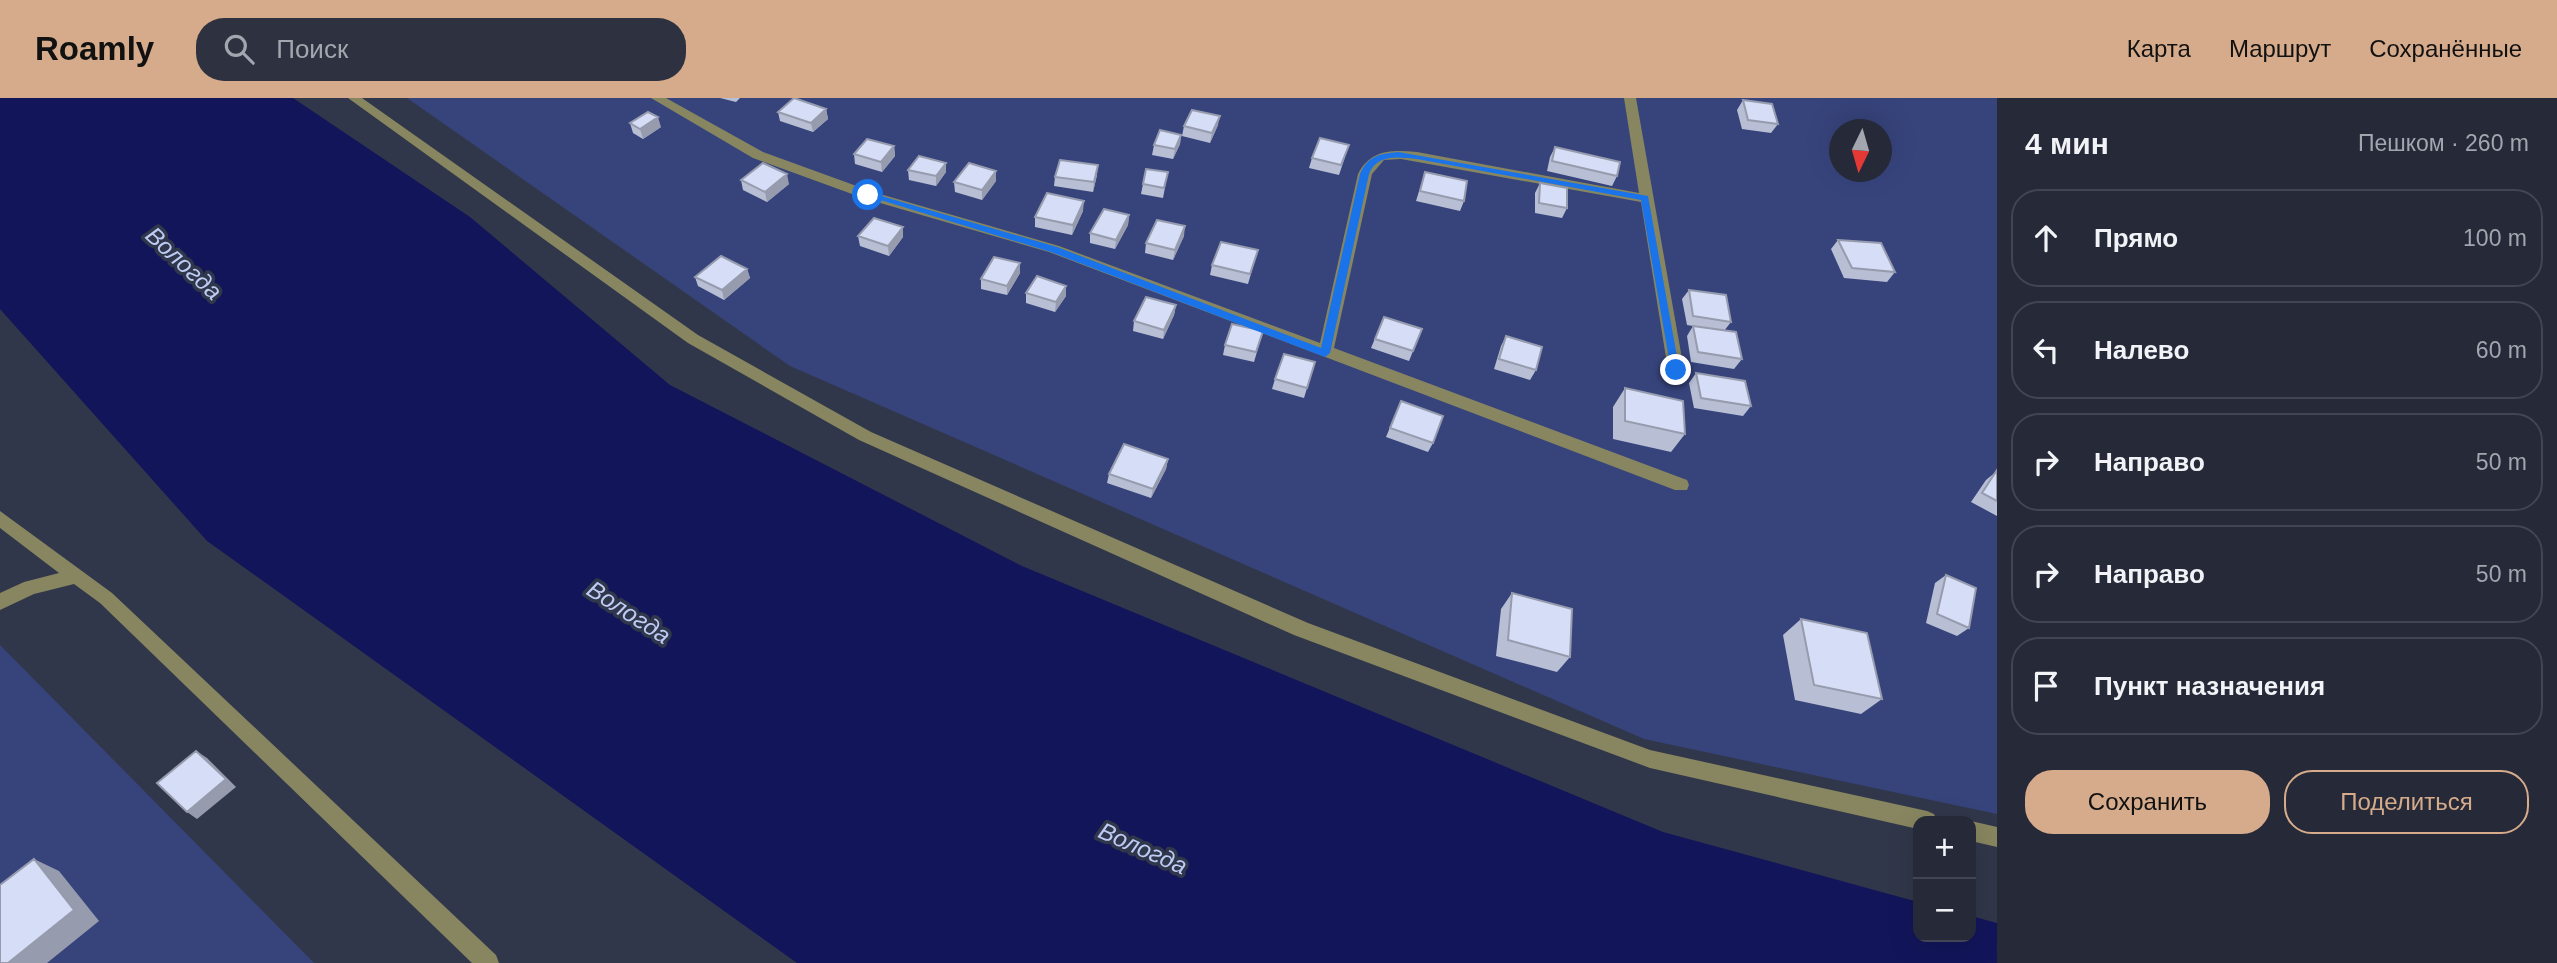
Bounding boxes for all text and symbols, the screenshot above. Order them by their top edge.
search box [196,18,686,81]
text: Roamly [35,30,154,67]
icon: search [220,30,258,68]
text: Поиск [276,34,348,64]
text: Карта [2127,35,2191,62]
text: Маршрут [2229,35,2331,62]
text: Сохранённые [2369,35,2522,62]
north arrow [1829,119,1892,182]
text: 4 мин [2025,127,2109,160]
text: Пешком · 260 m [2358,130,2529,156]
route start [852,179,883,210]
icon: ahead [2027,219,2065,257]
water label: Вологда [140,221,228,305]
text: Прямо [2094,223,2178,253]
text: 100 m [2463,225,2527,251]
icon: left [2027,331,2065,369]
text: Налево [2094,335,2189,365]
text: 60 m [2476,337,2527,363]
route end [1660,354,1691,385]
icon: right [2027,443,2065,481]
text: Направо [2094,447,2205,477]
text: 50 m [2476,449,2527,475]
icon: right [2027,555,2065,593]
text: Направо [2094,559,2205,589]
text: 50 m [2476,561,2527,587]
water label: Вологда [582,575,676,649]
icon: arrive [2027,667,2065,705]
text: Пункт назначения [2094,671,2325,701]
button: Сохранить [2025,770,2270,834]
button: Поделиться [2284,770,2529,834]
map controls [1913,816,1976,942]
button: + [1913,816,1976,879]
water label: Вологда [1095,817,1191,879]
button: − [1913,879,1976,942]

